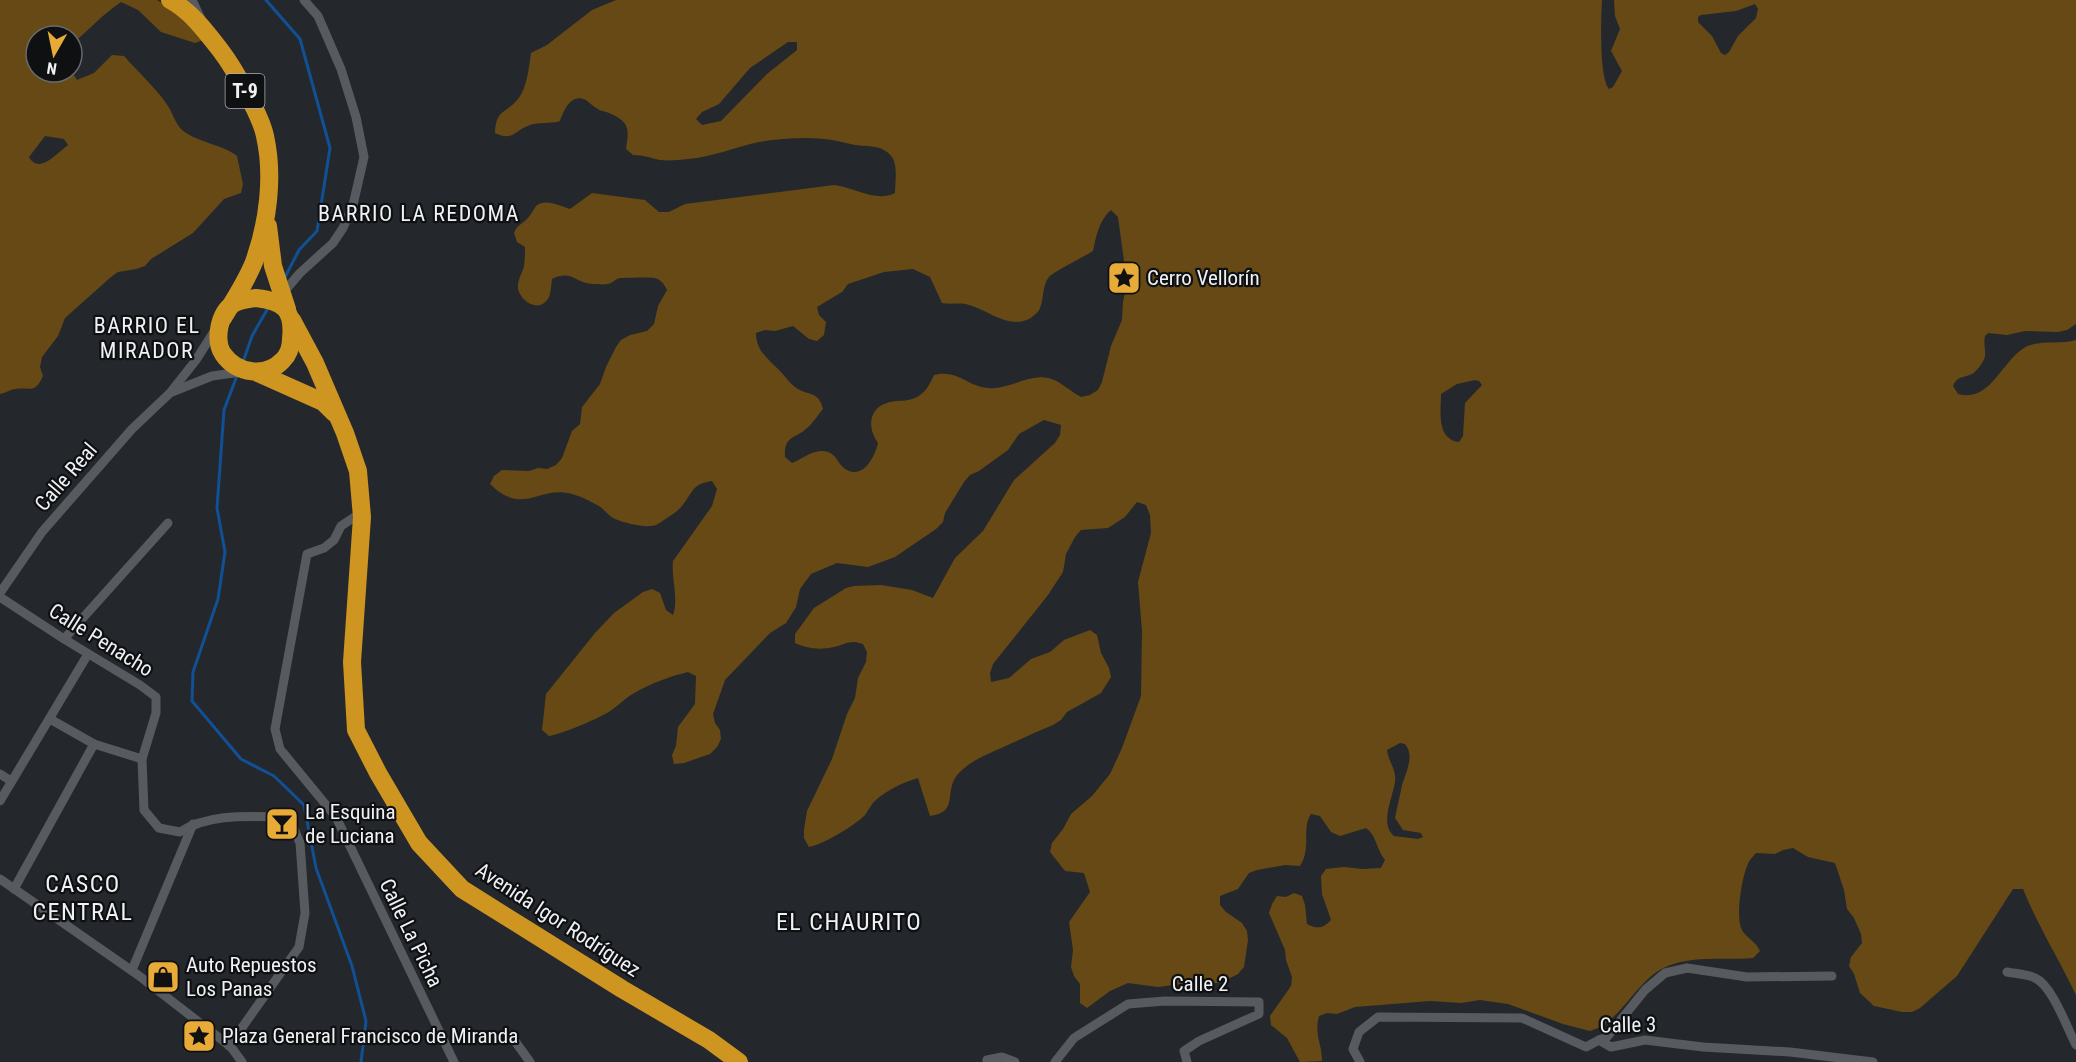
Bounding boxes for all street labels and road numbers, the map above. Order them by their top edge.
road number: T-9 [226,74,264,108]
street label: Calle Real [30,438,102,516]
street label: Calle Penacho [45,598,157,682]
street label: Avenida Igor Rodríguez [471,858,645,982]
street label: Calle La Picha [374,875,448,991]
street label: Calle 2 [1172,972,1228,996]
street label: Calle 3 [1599,1013,1657,1037]

